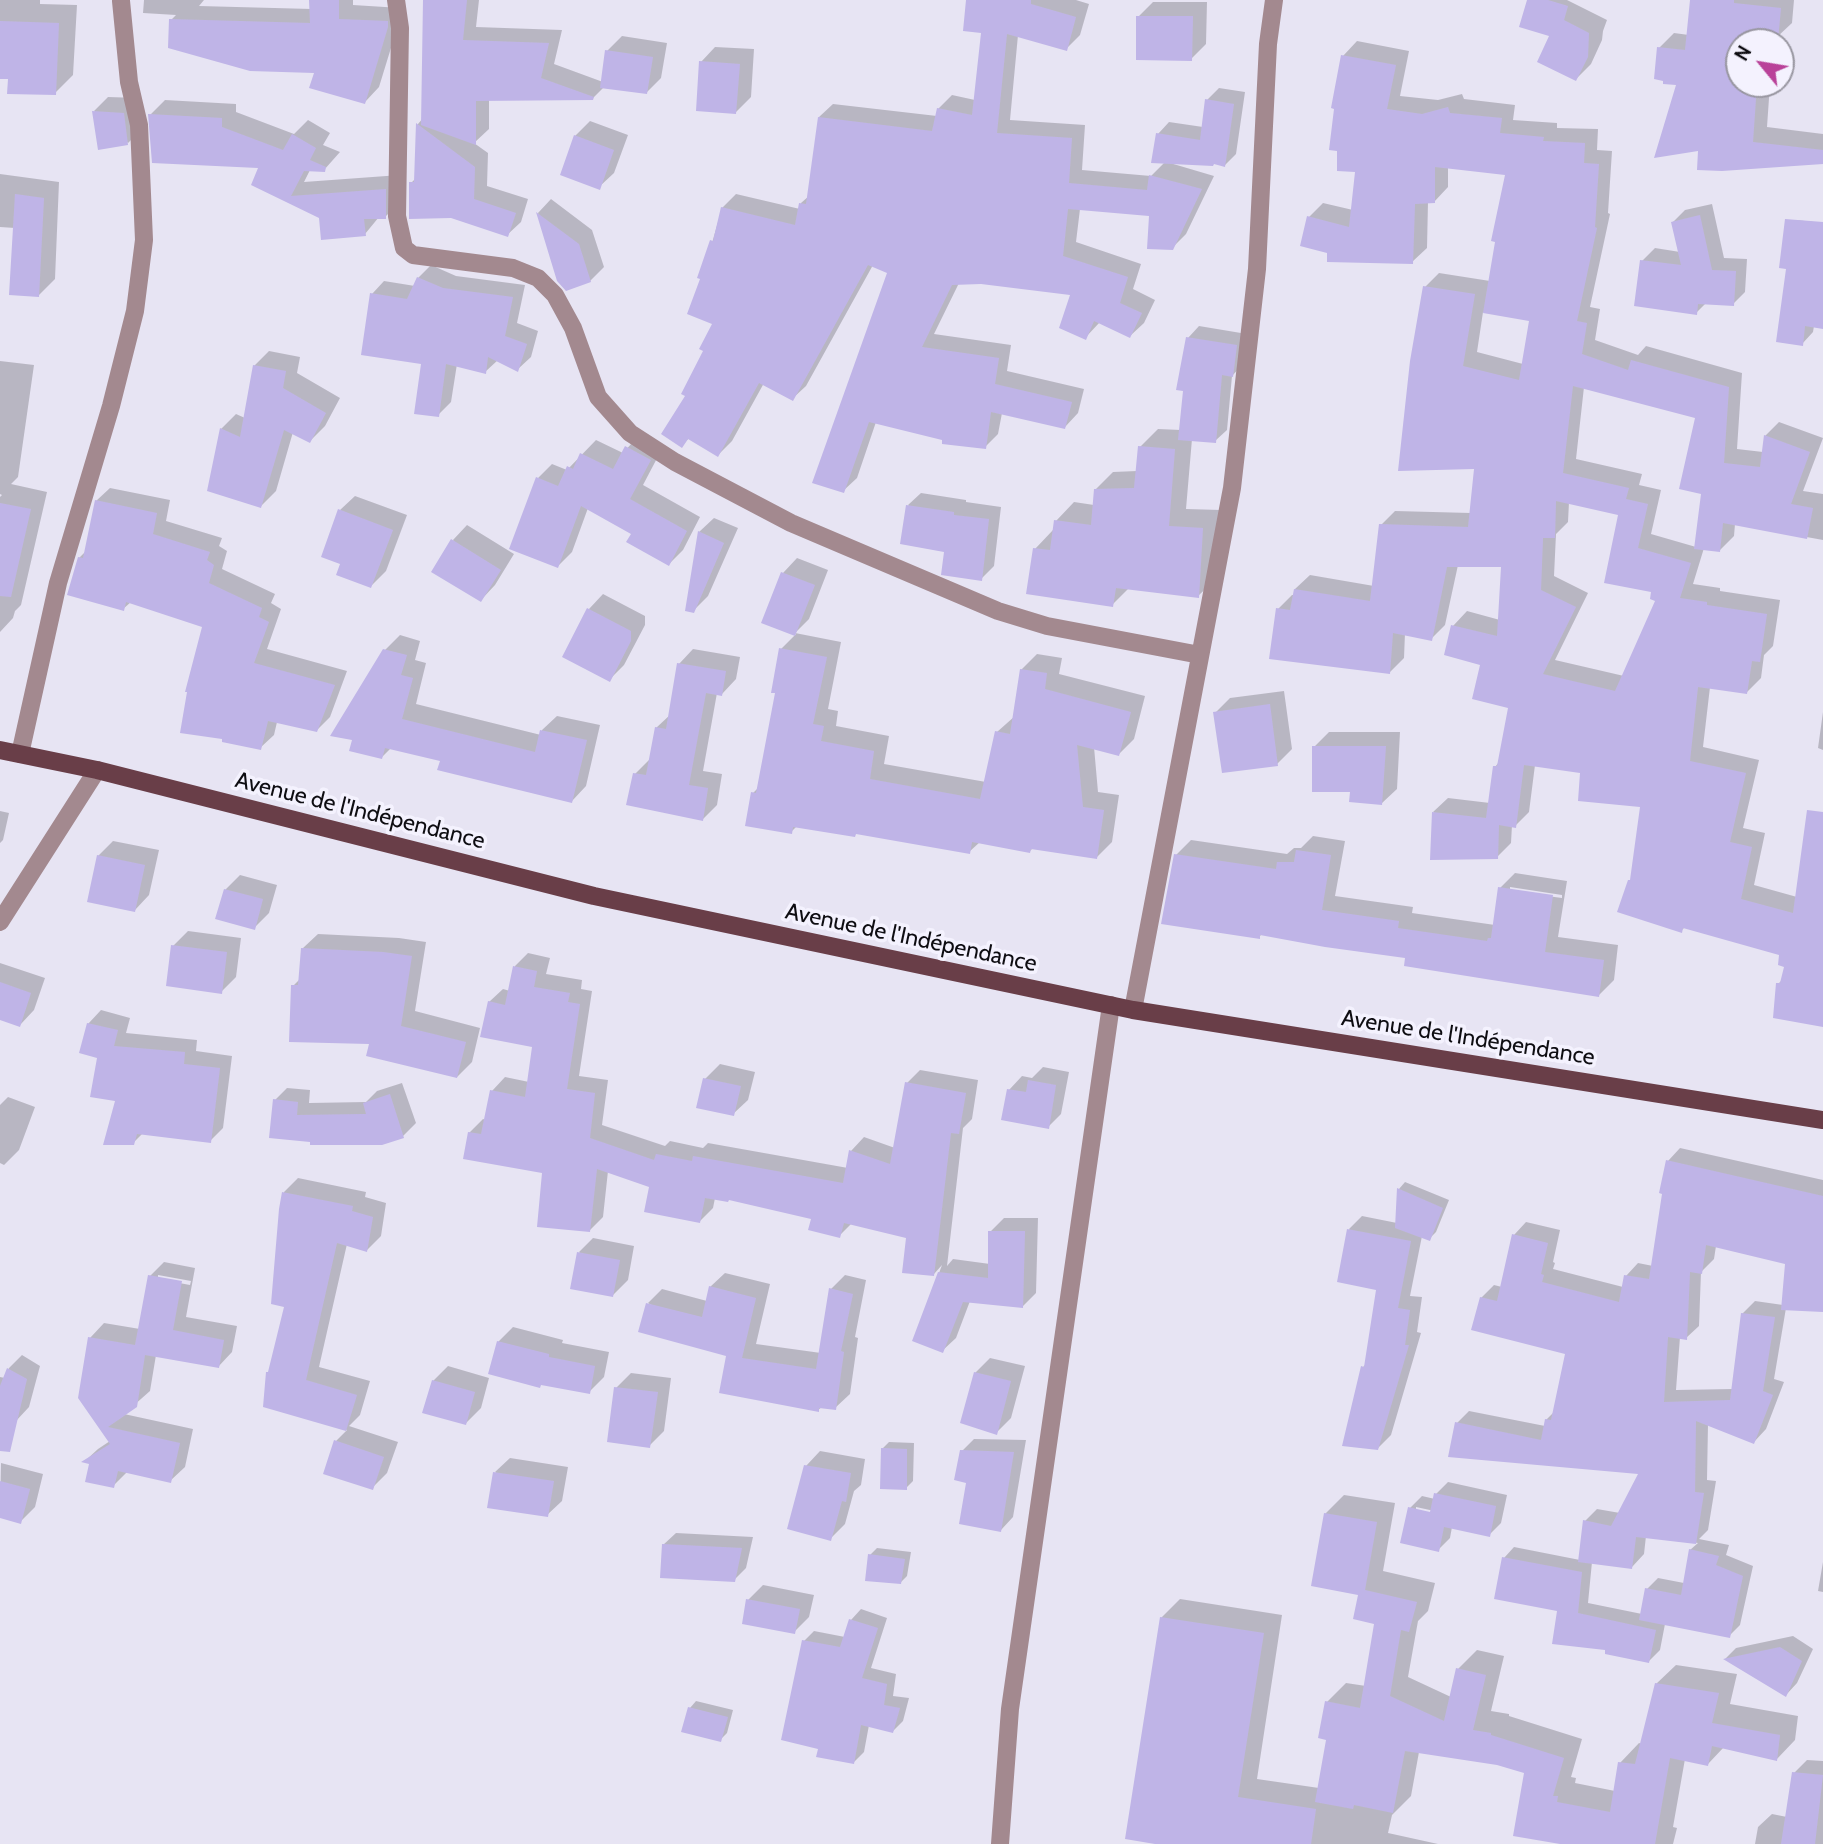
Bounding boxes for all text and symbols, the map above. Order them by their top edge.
north arrow [1725,28,1795,98]
text: N [1730,42,1756,65]
street label: Avenue de l'Indépendance [232,767,488,855]
street label: Avenue de l'Indépendance [783,898,1039,978]
street label: Avenue de l'Indépendance [1339,1004,1597,1072]

